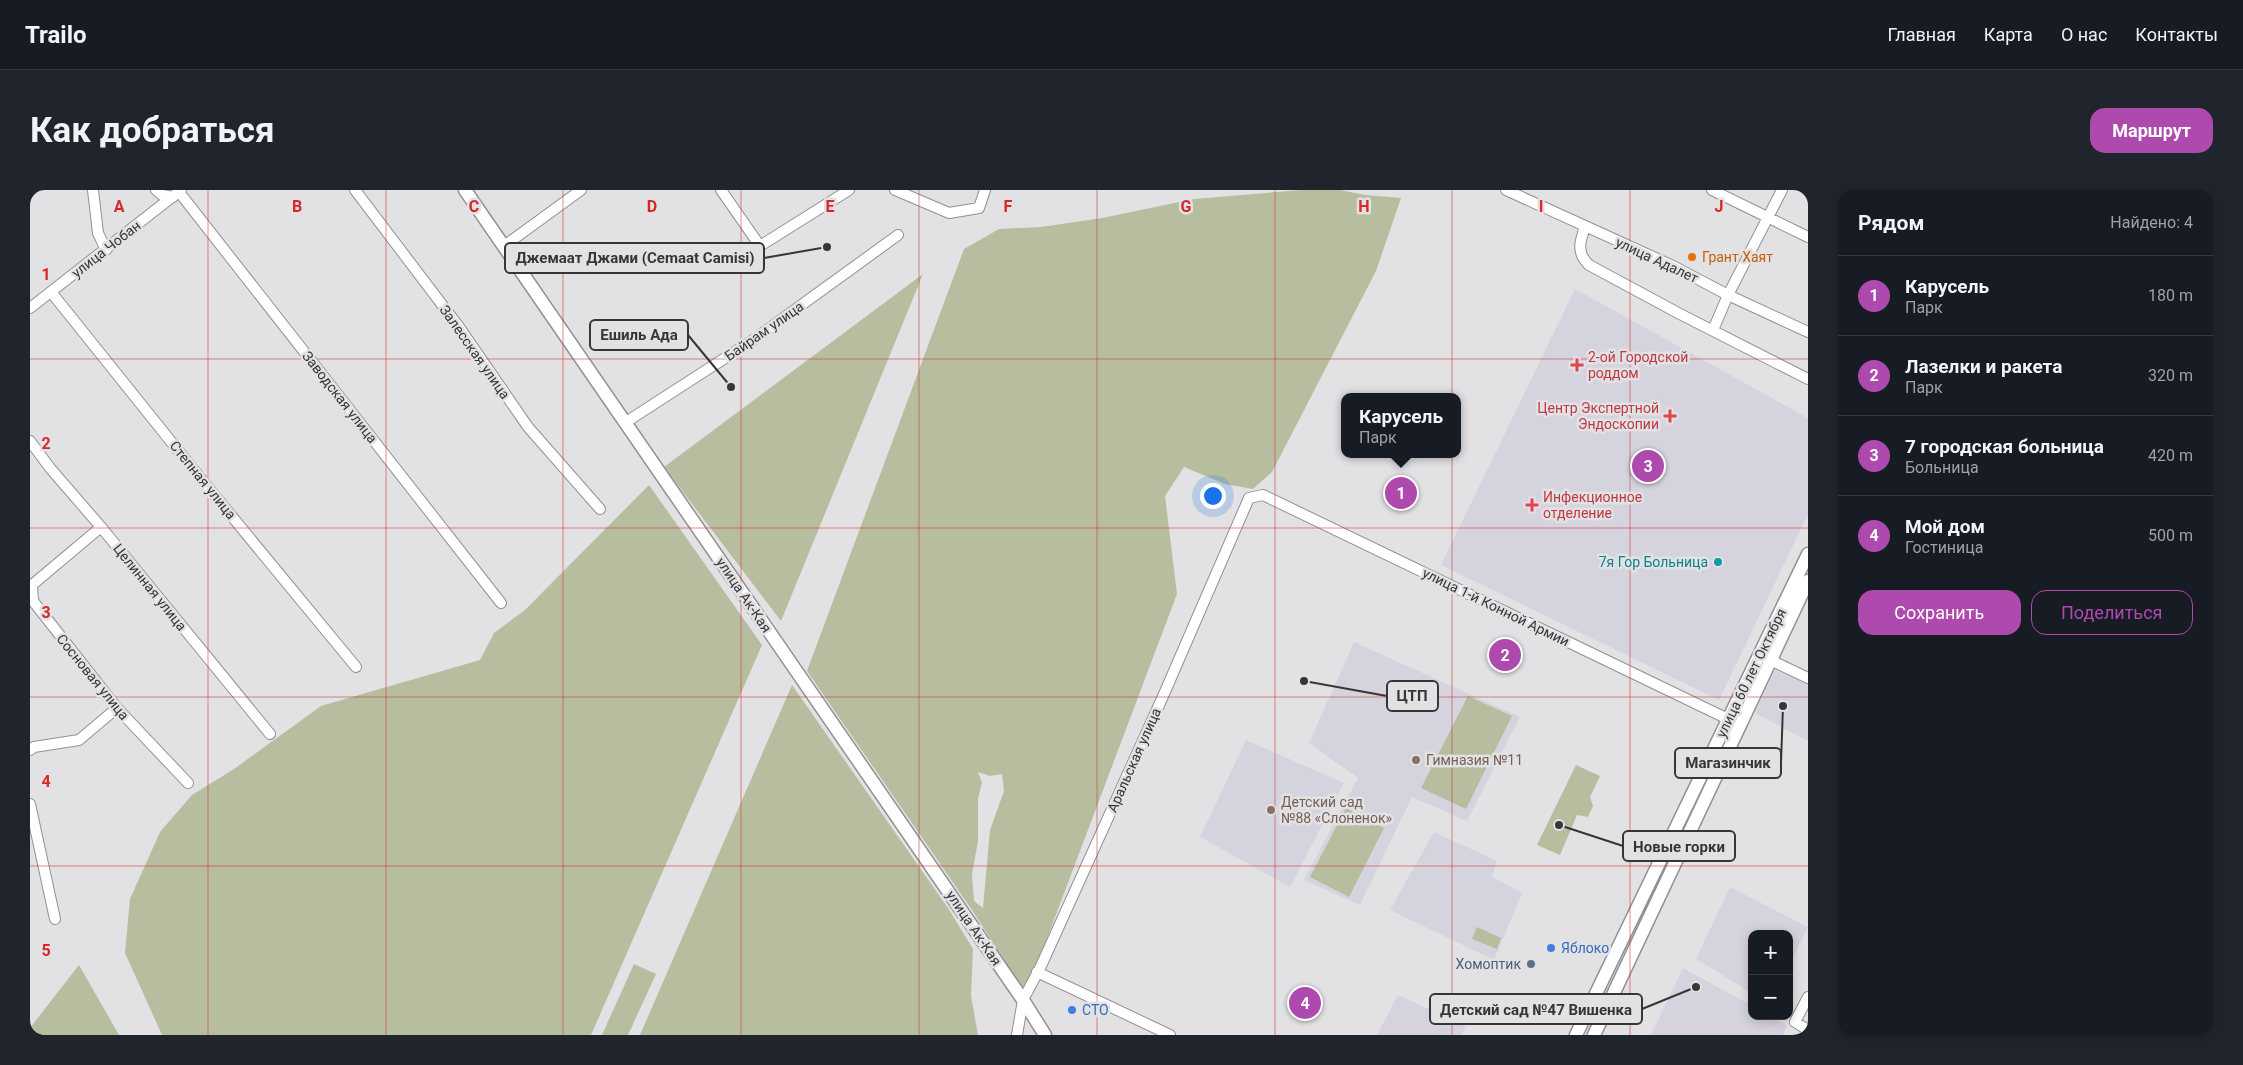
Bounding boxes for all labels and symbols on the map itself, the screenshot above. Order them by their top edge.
text: A [114,197,125,216]
text: B [292,197,302,216]
text: C [469,197,479,216]
text: D [647,197,657,216]
text: E [826,197,835,216]
text: F [1004,197,1013,216]
text: G [1181,197,1192,216]
text: H [1358,197,1370,216]
text: I [1539,197,1543,216]
text: J [1715,197,1723,216]
street label: улица Чобан [68,217,144,281]
street label: улица Адалет [1613,234,1701,286]
callout: Джемаат Джами (Cemaat Camisi) [505,243,764,273]
text: Джемаат Джами (Cemaat Camisi) [515,249,755,267]
place label: Грант Хаят [1702,249,1773,265]
marker: Грант Хаят [1686,251,1698,263]
text: 1 [41,265,51,284]
street label: Байрам улица [722,298,806,364]
street label: Залесская улица [437,302,513,402]
callout: Ешиль Ада [590,320,688,350]
text: Ешиль Ада [600,326,678,344]
street label: Заводская улица [299,348,381,446]
place label: 2-ой Городской роддом [1588,349,1688,381]
marker: 2-ой Городской роддом [1570,358,1584,372]
place label: Центр Экспертной Эндоскопии [1537,400,1659,432]
marker: Центр Экспертной Эндоскопии [1663,409,1677,423]
text: 2 [41,434,51,453]
street label: Степная улица [167,438,239,522]
pin: 3 [1632,447,1664,485]
pin: 1 [1385,474,1417,512]
your location [1200,483,1226,509]
place label: Инфекционное отделение [1543,489,1642,521]
marker: Инфекционное отделение [1525,498,1539,512]
street label: Целинная улица [110,540,190,634]
place label: 7я Гор Больница [1599,554,1708,570]
street label: улица Ак-Кая [713,555,775,635]
marker: 7я Гор Больница [1712,556,1724,568]
street label: улица 1-й Конной Армии [1420,564,1572,650]
text: 3 [41,603,51,622]
street label: улица 60 лет Октября [1713,606,1789,740]
street label: Сосновая улица [54,631,132,723]
pin: 2 [1489,636,1521,674]
callout: ЦТП [1387,681,1438,711]
text: ЦТП [1396,687,1428,705]
street label: Аральская улица [1104,705,1164,815]
callout: Магазинчик [1675,748,1781,778]
place label: Гимназия №11 [1426,752,1523,768]
marker: Гимназия №11 [1410,754,1422,766]
text: Магазинчик [1685,754,1771,772]
text: 4 [41,772,51,791]
place label: Детский сад №88 «Слоненок» [1281,794,1392,826]
marker: Детский сад №88 «Слоненок» [1265,804,1277,816]
callout: Новые горки [1623,831,1735,861]
text: Новые горки [1633,838,1725,856]
street label: улица Ак-Кая [943,888,1005,968]
place label: Яблоко [1561,940,1609,956]
text: 5 [41,941,51,960]
marker: Яблоко [1545,942,1557,954]
place label: Хомоптик [1456,956,1521,972]
marker: Хомоптик [1525,958,1537,970]
pin: 4 [1289,984,1321,1022]
callout: Детский сад №47 Вишенка [1430,994,1642,1024]
text: Детский сад №47 Вишенка [1440,1001,1632,1019]
place label: СТО [1082,1002,1109,1018]
marker: СТО [1066,1004,1078,1016]

